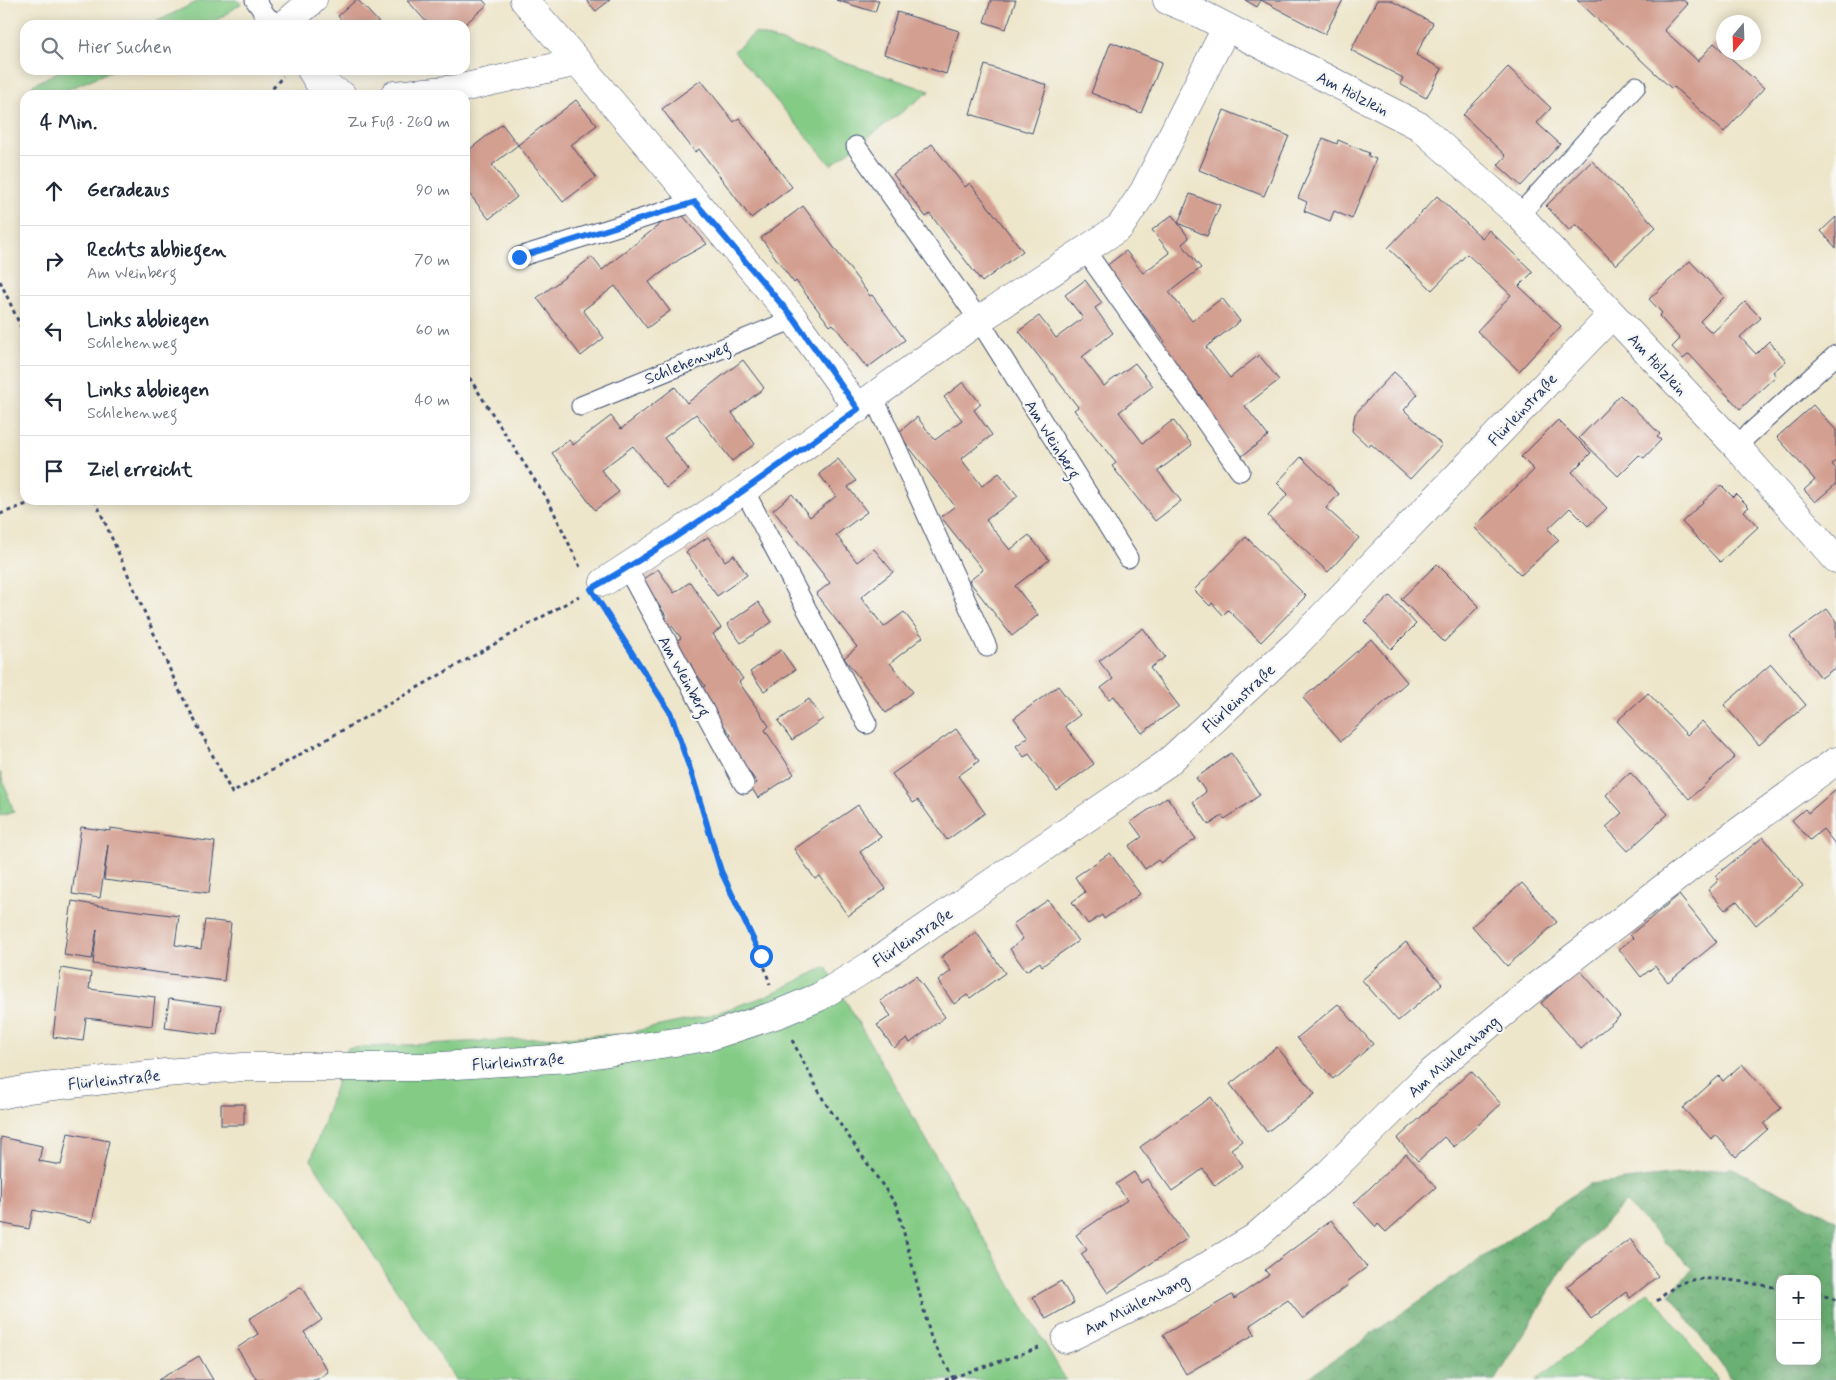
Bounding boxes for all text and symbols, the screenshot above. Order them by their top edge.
north arrow [1716,15,1761,60]
search box [20,20,470,75]
icon: search [38,34,66,62]
text: Hier suchen [78,35,172,60]
street label: Am Hölzlein [1313,67,1392,121]
text: 4 Min. [40,109,97,137]
text: Zu Fuß · 260 m [347,112,450,133]
icon: ahead [40,177,68,205]
text: Geradeaus [87,178,169,203]
text: 90 m [416,180,450,201]
text: Rechts abbiegen [87,238,226,263]
route end [508,246,531,269]
icon: right [40,247,68,275]
text: 70 m [414,250,450,271]
text: Am Weinberg [87,263,177,284]
text: Links abbiegen [87,308,209,333]
icon: left [40,317,68,345]
text: 60 m [416,320,450,341]
street label: Am Hölzlein [1623,329,1691,401]
text: Schlehenweg [87,333,178,354]
street label: Schlehenweg [642,337,734,391]
street label: Flürleinstraße [1484,369,1562,451]
text: Links abbiegen [87,378,209,403]
icon: left [40,387,68,415]
text: 40 m [414,390,450,411]
street label: Am Weinberg [1018,396,1084,484]
text: Schlehenweg [87,403,178,424]
icon: arrive [40,457,68,485]
text: Ziel erreicht [87,458,192,483]
street label: Am Weinberg [652,632,715,721]
street label: Flürleinstraße [1198,660,1280,738]
street label: Flürleinstraße [869,904,957,973]
route start [750,945,773,968]
street label: Am Mühlenhang [1404,1012,1505,1103]
street label: Flürleinstraße [471,1049,565,1076]
street label: Flürleinstraße [67,1065,161,1096]
street label: Am Mühlenhang [1081,1270,1193,1342]
map controls [1776,1275,1821,1365]
button: + [1776,1275,1821,1320]
button: − [1776,1320,1821,1365]

